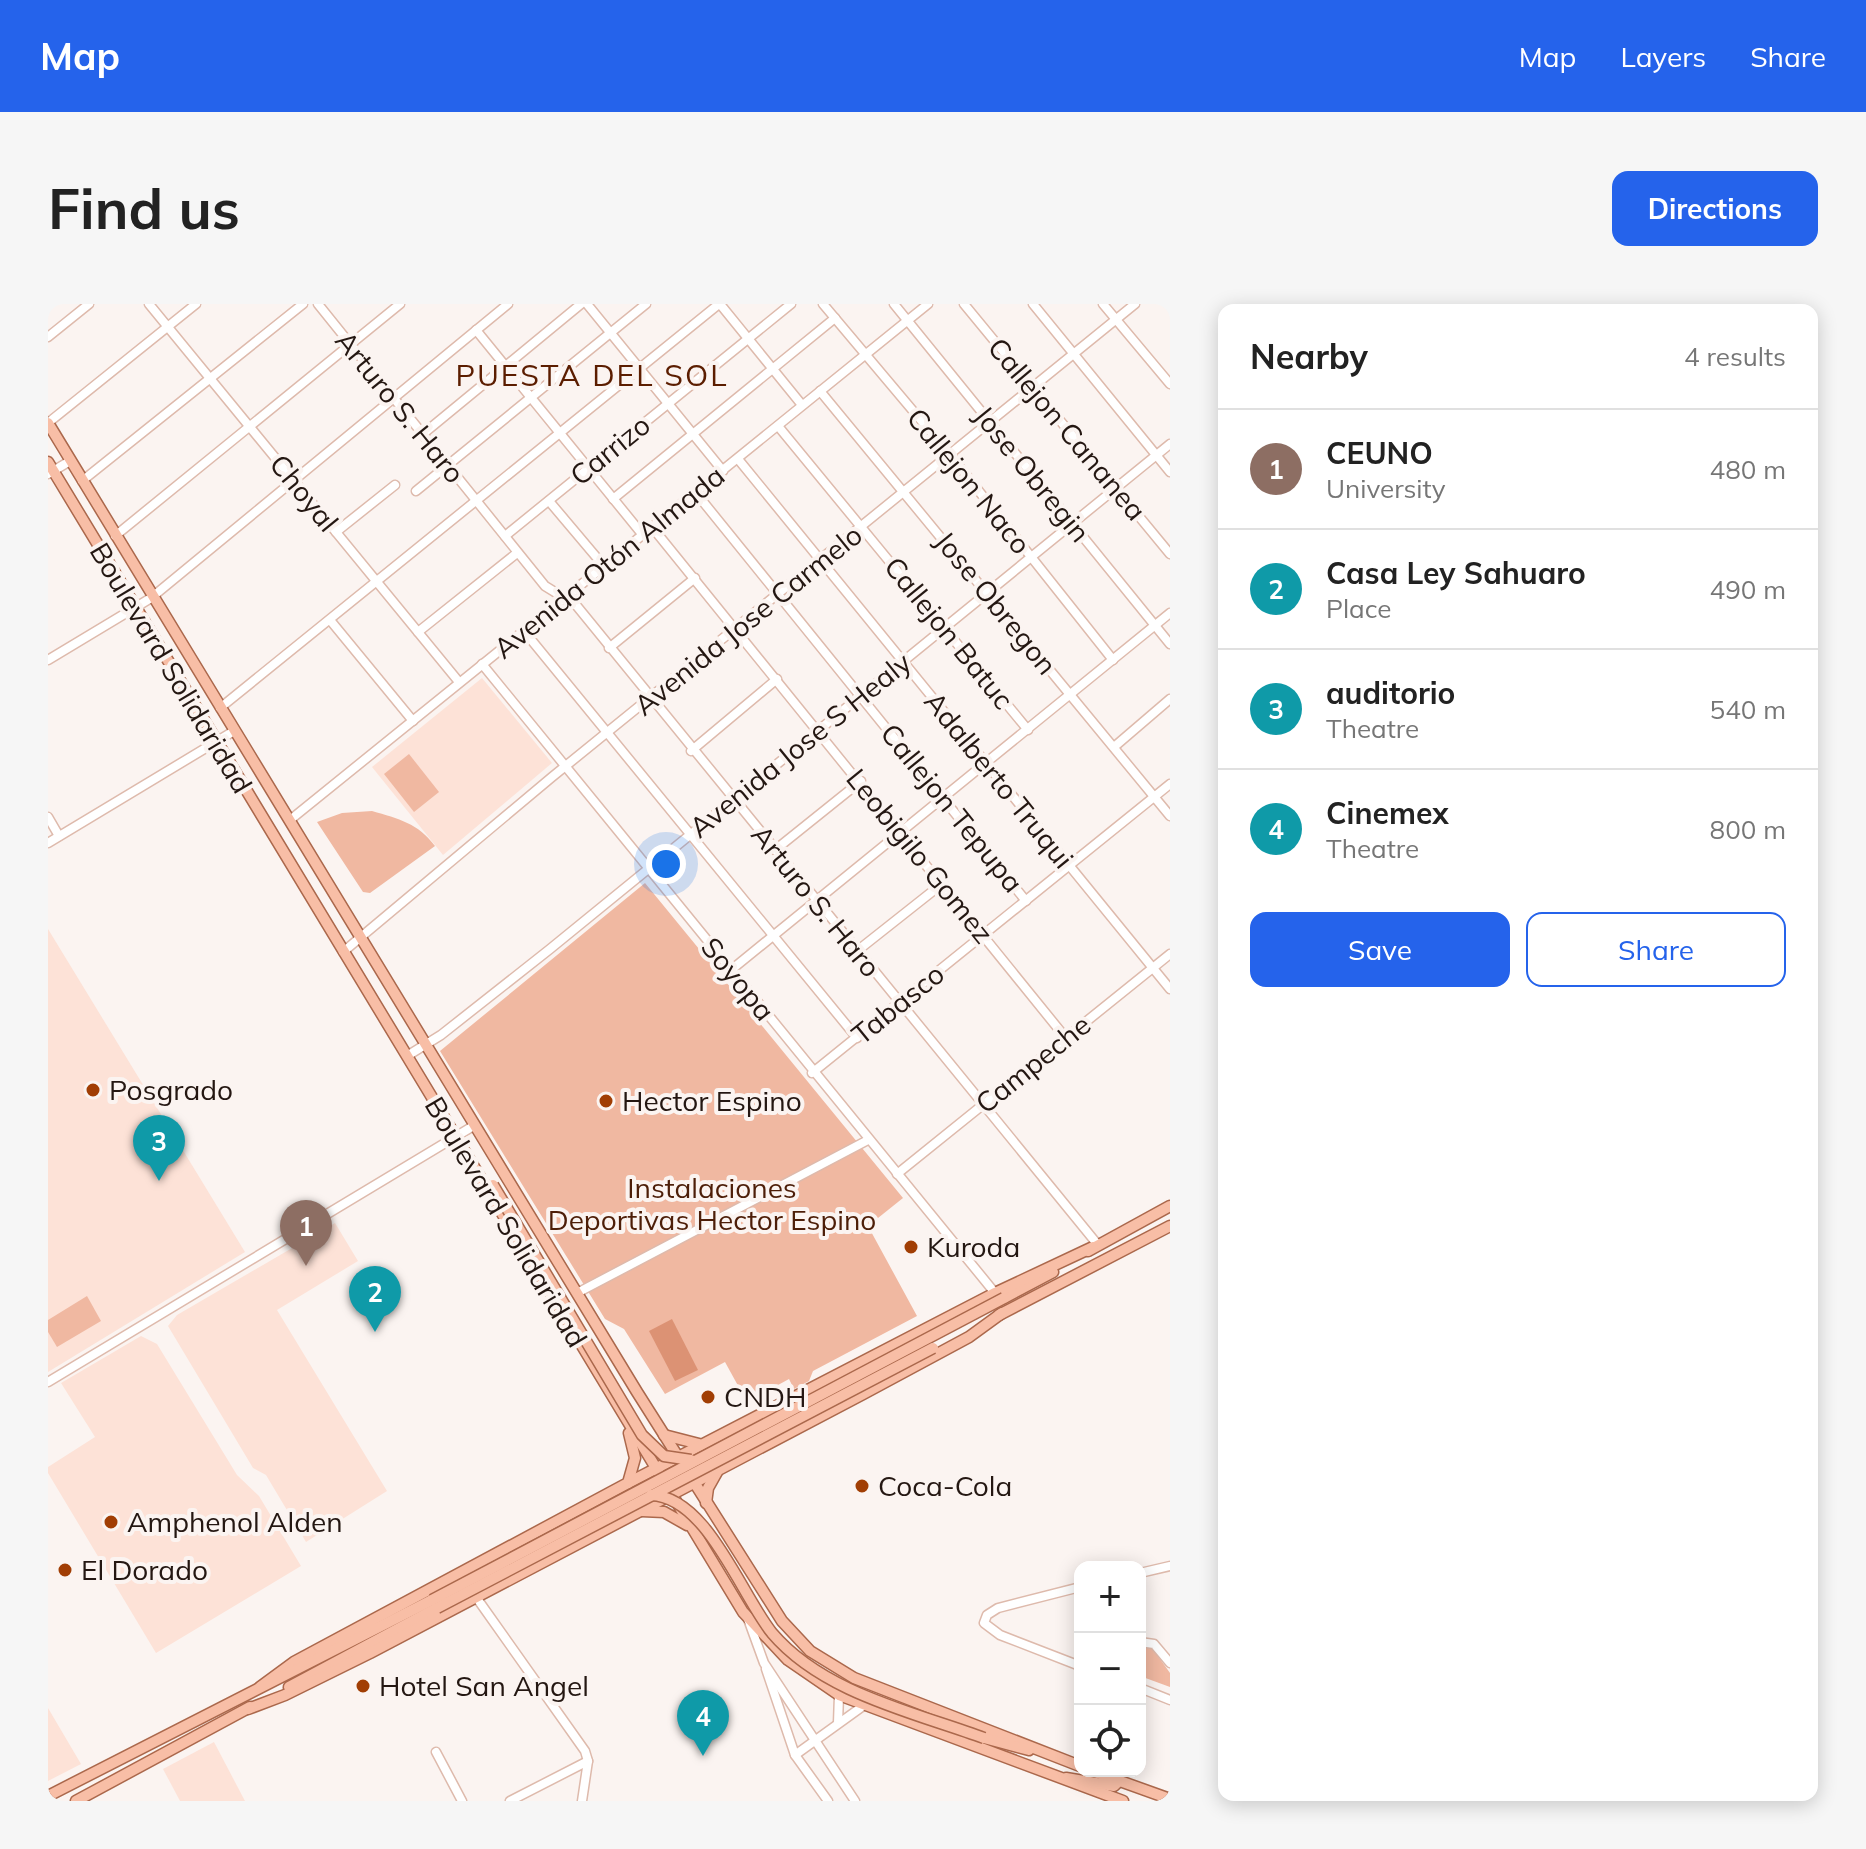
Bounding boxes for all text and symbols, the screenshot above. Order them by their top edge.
text: Map [40,32,120,80]
text: Map [1519,39,1576,74]
text: Layers [1620,39,1706,74]
text: Share [1750,39,1826,74]
button: Directions [1612,171,1818,246]
text: Find us [48,173,240,243]
street label: Arturo S. Haro [328,323,472,490]
street label: Callejon Cananea [981,330,1154,527]
text: Nearby [1250,335,1368,378]
text: 4 results [1684,340,1786,373]
district label: PUESTA DEL SOL [455,356,729,394]
street label: Jose Obregin [967,398,1098,549]
street label: Callejon Naco [900,401,1039,561]
street label: Carrizo [563,407,657,492]
text: CEUNO [1326,434,1433,472]
street label: Choyal [263,447,346,538]
text: 1 [1268,453,1284,486]
text: 480 m [1710,453,1786,486]
street label: Avenida Otón Almada [486,458,731,665]
text: University [1326,472,1446,505]
street label: Avenida Jose Carmelo [627,517,869,722]
street label: Jose Obregon [928,524,1065,682]
street label: Boulevard Solidaridad [83,536,260,799]
street label: Callejon Batuc [877,549,1022,716]
text: Casa Ley Sahuaro [1326,554,1586,592]
text: 2 [1268,573,1284,606]
text: 490 m [1710,573,1786,606]
text: Place [1326,592,1391,625]
street label: Avenida Jose S Healy [682,644,918,845]
text: auditorio [1326,674,1455,712]
street label: Adalberto Truqui [917,684,1081,875]
text: 3 [1268,693,1284,726]
text: 540 m [1710,693,1786,726]
text: Theatre [1326,712,1419,745]
street label: Callejon Tepupa [874,716,1031,899]
street label: Leobigilo Gomez [839,761,1001,950]
text: Cinemex [1326,794,1449,832]
text: 4 [1268,813,1284,846]
text: 800 m [1710,813,1786,846]
street label: Arturo S. Haro [744,817,888,984]
text: Theatre [1326,832,1419,865]
your location [646,844,686,884]
button: Save [1250,912,1510,987]
button: Share [1526,912,1786,987]
street label: Soyopa [694,930,783,1028]
street label: Tabasco [844,956,951,1051]
street label: Campeche [968,1007,1097,1121]
place label: Posgrado [109,1072,233,1107]
marker: Posgrado [84,1081,102,1099]
place label: Hector Espino [622,1083,802,1118]
street label: Boulevard Solidaridad [418,1090,595,1353]
marker: Hector Espino [597,1092,615,1110]
pin: 3 [133,1115,185,1181]
park label: Instalaciones Deportivas Hector Espino [548,1170,876,1237]
pin: 1 [280,1200,332,1266]
place label: Kuroda [927,1229,1020,1264]
marker: Kuroda [902,1238,920,1256]
pin: 2 [349,1266,401,1332]
place label: CNDH [724,1379,806,1414]
marker: CNDH [699,1388,717,1406]
place label: Coca-Cola [878,1468,1012,1503]
marker: Coca-Cola [853,1477,871,1495]
place label: Amphenol Alden [127,1504,343,1539]
marker: Amphenol Alden [102,1513,120,1531]
place label: El Dorado [81,1552,208,1587]
marker: El Dorado [56,1561,74,1579]
map controls [1074,1561,1146,1777]
button: + [1074,1561,1146,1633]
button: − [1074,1633,1146,1705]
place label: Hotel San Angel [379,1668,589,1703]
marker: Hotel San Angel [354,1677,372,1695]
pin: 4 [677,1690,729,1756]
button: locate [1074,1705,1146,1777]

